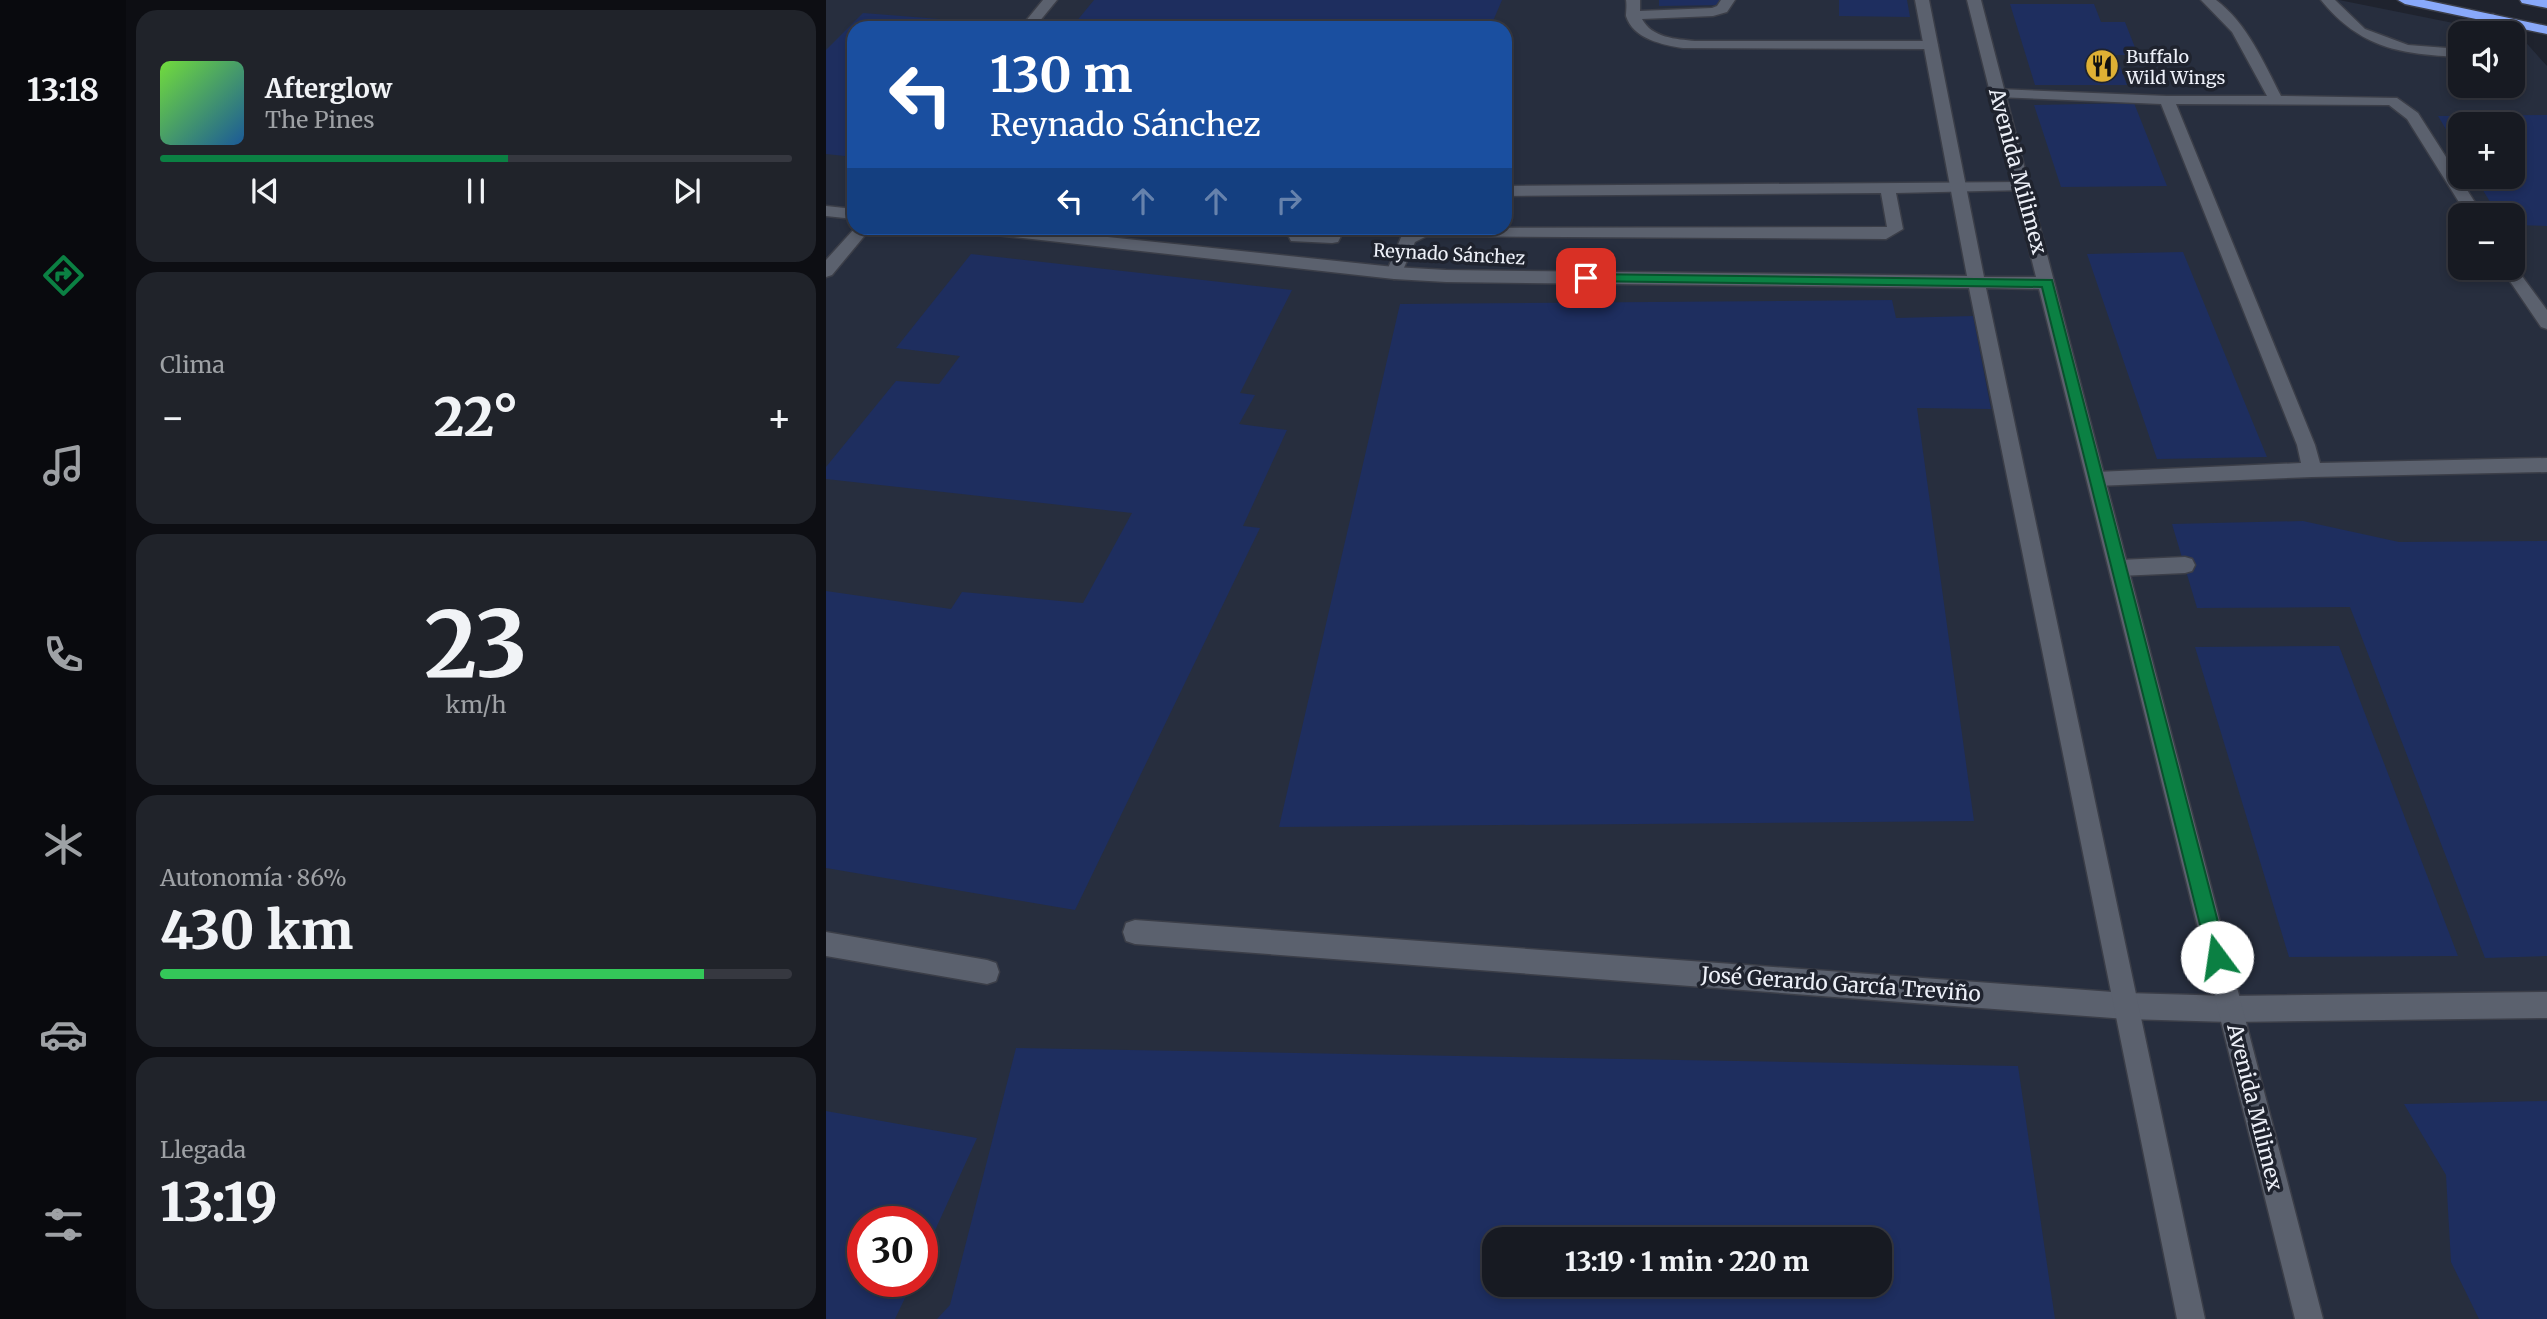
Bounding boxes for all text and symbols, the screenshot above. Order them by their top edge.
map controls [2448,21,2525,280]
button: sound [2448,21,2525,98]
text: 130 m [990,44,1133,105]
place label: Buffalo Wild Wings [2125,45,2226,89]
restaurant icon: Buffalo Wild Wings [2083,47,2121,85]
icon: left [875,49,966,140]
text: 13:18 [27,70,99,110]
text: Afterglow [265,72,392,105]
street label: Avenida Milimex [1983,84,2053,258]
text: The Pines [265,105,375,134]
text: Reynado Sánchez [990,105,1261,145]
button: + [2448,112,2525,189]
icon: previous [246,172,284,210]
icon: pause [457,172,495,210]
icon: next [668,172,706,210]
icon: left [1051,182,1089,220]
icon: ahead [1124,182,1162,220]
icon: ahead [1197,182,1235,220]
icon: right [1270,182,1308,220]
button: − [2448,203,2525,280]
street label: Reynado Sánchez [1372,239,1526,269]
pin [1556,248,1616,308]
icon: directions [39,251,88,300]
icon: arrive [1567,259,1605,297]
text: Clima [160,350,225,379]
text: 22° [434,385,518,450]
text: − [160,394,185,441]
text: + [767,394,792,441]
icon: music [39,441,88,490]
text: 23 [424,587,528,702]
icon: phone [39,630,88,679]
text: km/h [446,690,506,719]
icon: climate [39,820,88,869]
text: Autonomía · 86% [160,863,347,892]
text: 430 km [160,898,353,963]
position arrow [2180,920,2254,994]
street label: José Gerardo García Treviño [1699,961,1982,1007]
icon: car [39,1010,88,1059]
street label: Avenida Milimex [2221,1020,2289,1194]
text: Llegada [160,1135,246,1164]
text: 13:19 [160,1170,278,1235]
icon: filters [39,1200,88,1249]
speed limit sign: 30 [847,1206,938,1297]
text: 13:19 · 1 min · 220 m [1565,1245,1809,1278]

